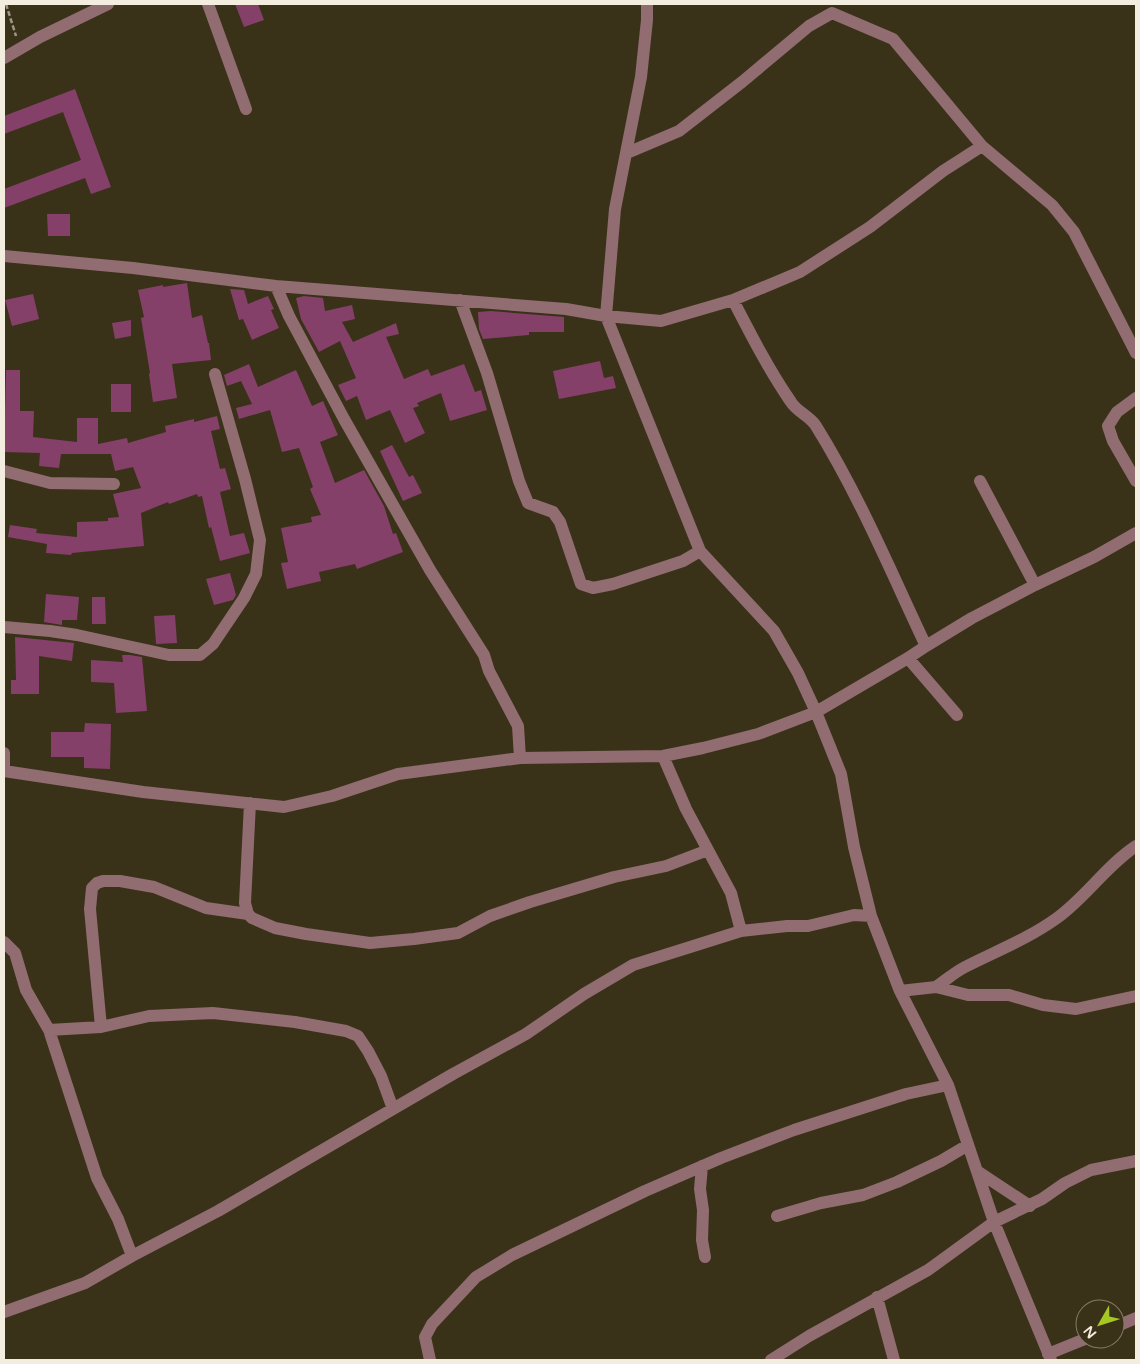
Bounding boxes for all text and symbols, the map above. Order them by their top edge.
north arrow [1075,1299,1125,1349]
text: N [1080,1322,1100,1342]

